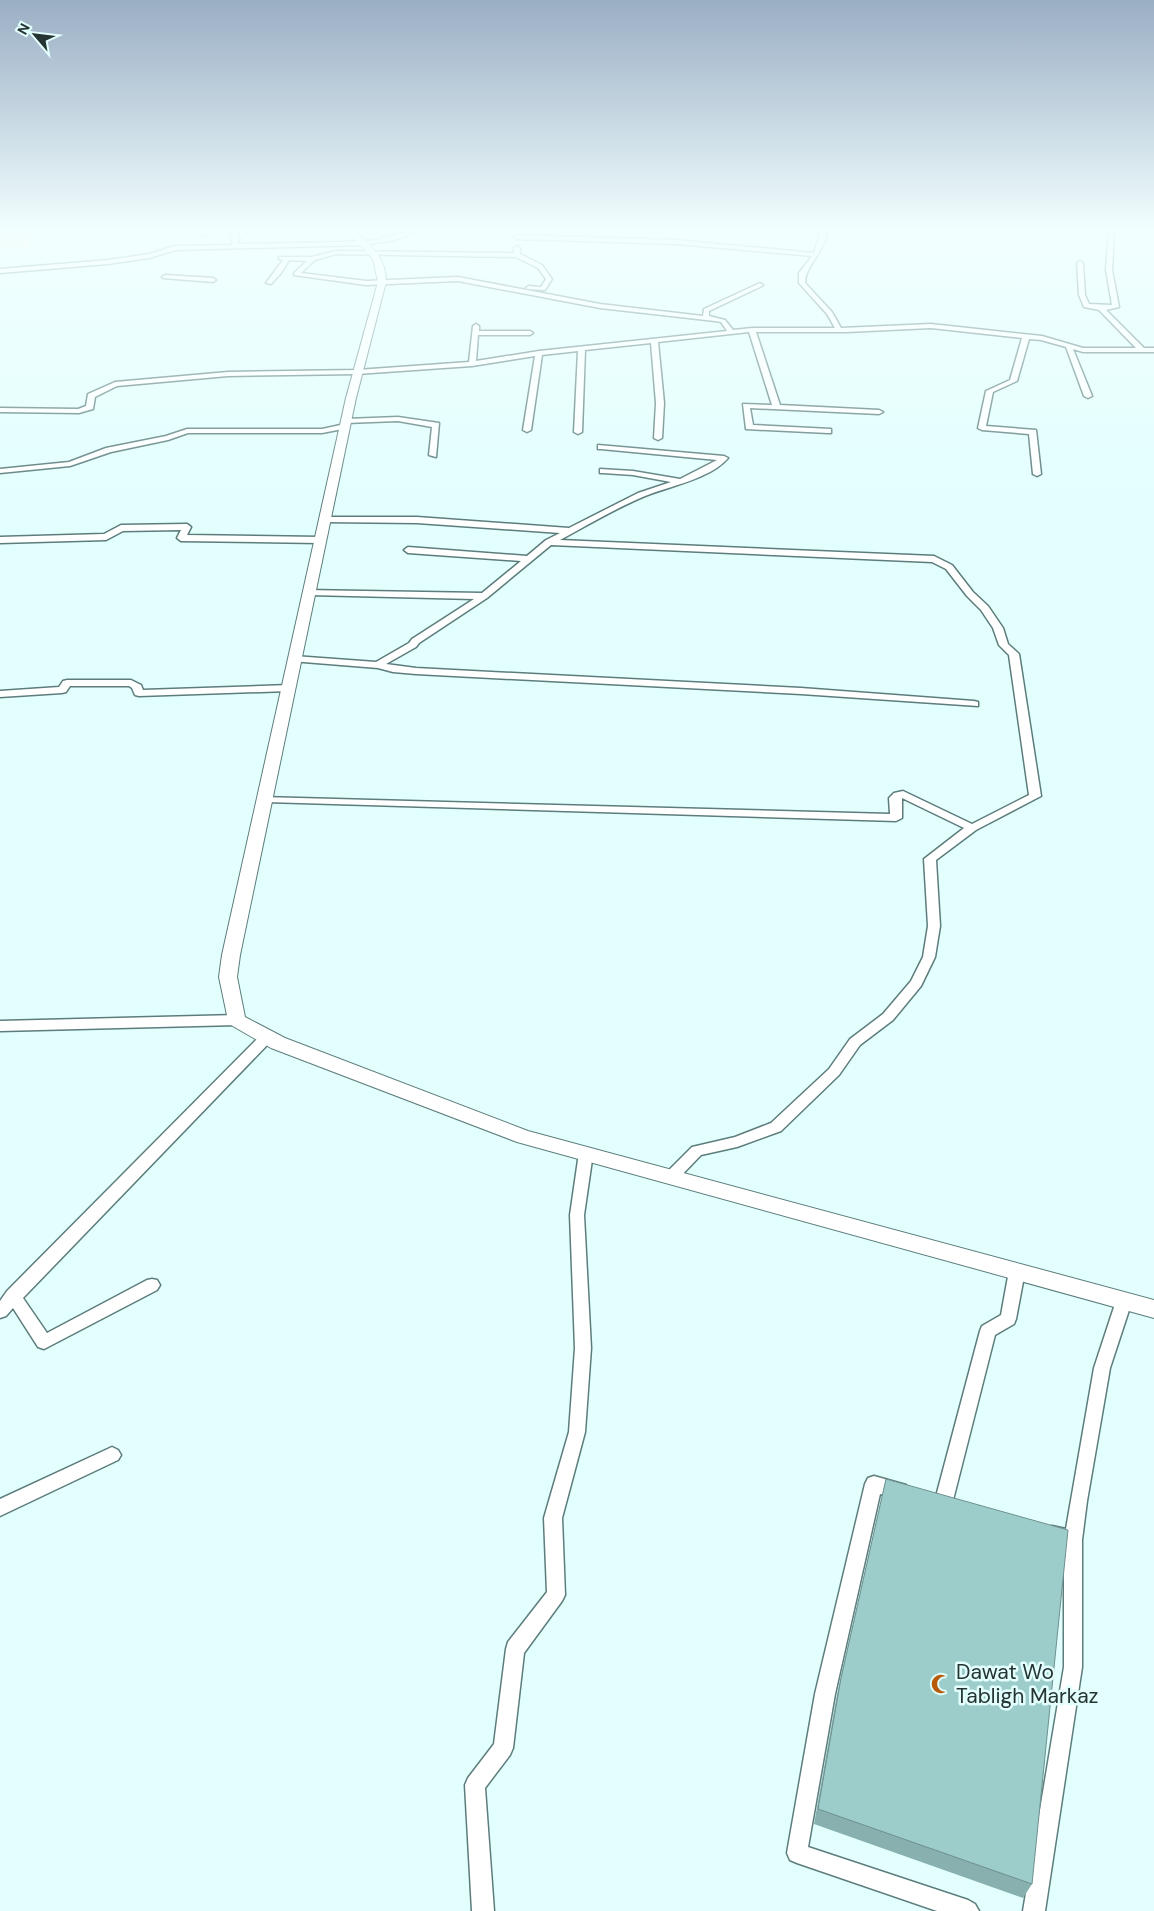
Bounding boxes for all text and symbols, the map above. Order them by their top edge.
north arrow [10,10,60,60]
text: N [13,20,34,38]
place label: Dawat Wo Tabligh Markaz [956,1658,1098,1710]
mosque icon: Dawat Wo Tabligh Markaz [930,1673,952,1695]

